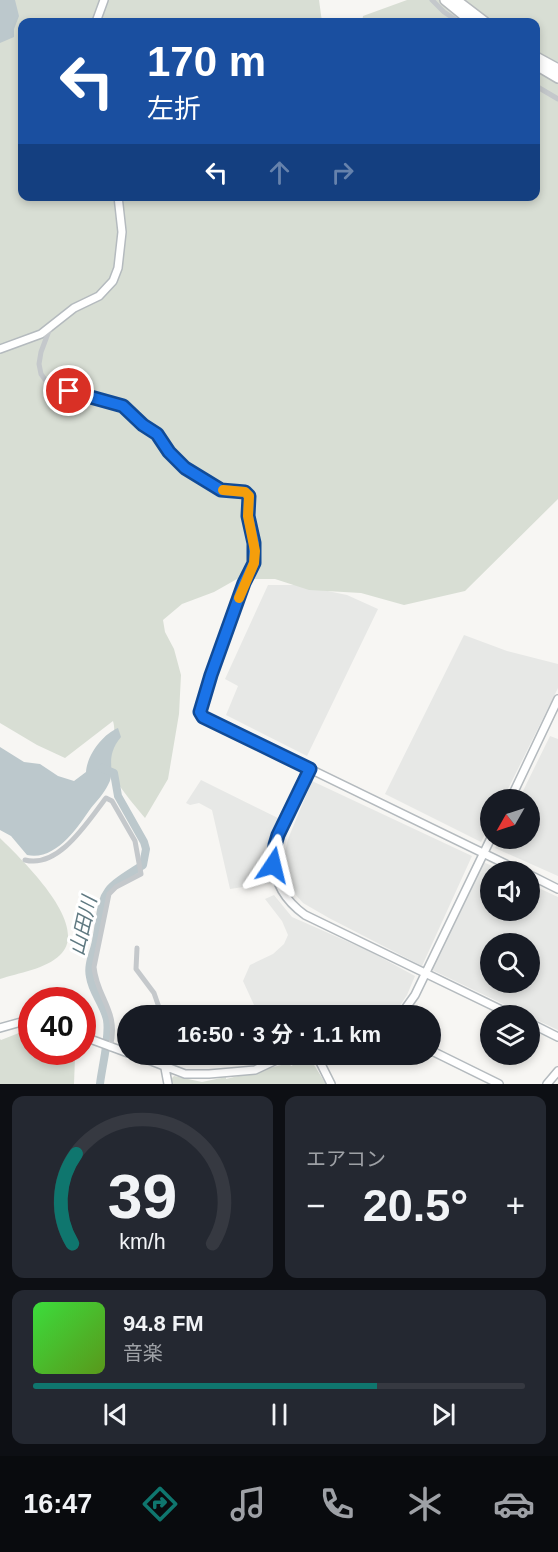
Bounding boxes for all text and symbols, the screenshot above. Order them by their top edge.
text: 170 m [147,38,266,85]
icon: left [48,42,126,120]
text: 左折 [147,94,201,124]
icon: left [200,156,233,189]
icon: ahead [263,156,296,189]
icon: right [326,156,359,189]
pin [43,365,94,416]
icon: arrive [52,374,85,407]
north arrow [480,789,540,849]
map controls [480,789,540,1065]
position arrow [241,833,305,897]
button: sound [480,861,540,921]
water label: 山田川 [66,892,101,958]
button: search [480,933,540,993]
speed limit sign: 40 [18,987,96,1065]
button: layers [480,1005,540,1065]
text: 16:50 · 3 分 · 1.1 km [177,1022,381,1047]
text: エアコン [306,1148,386,1170]
text: 39 [108,1162,177,1231]
text: 20.5° [363,1180,468,1231]
text: − [306,1187,325,1224]
text: + [506,1187,525,1224]
text: km/h [119,1230,166,1254]
text: 94.8 FM [123,1311,204,1336]
text: 音楽 [123,1342,163,1364]
icon: previous [99,1398,132,1431]
icon: pause [263,1398,296,1431]
icon: next [427,1398,460,1431]
icon: directions [139,1483,181,1525]
icon: music [227,1483,269,1525]
icon: phone [316,1483,358,1525]
icon: climate [404,1483,446,1525]
icon: car [493,1483,535,1525]
text: 16:47 [23,1489,92,1519]

